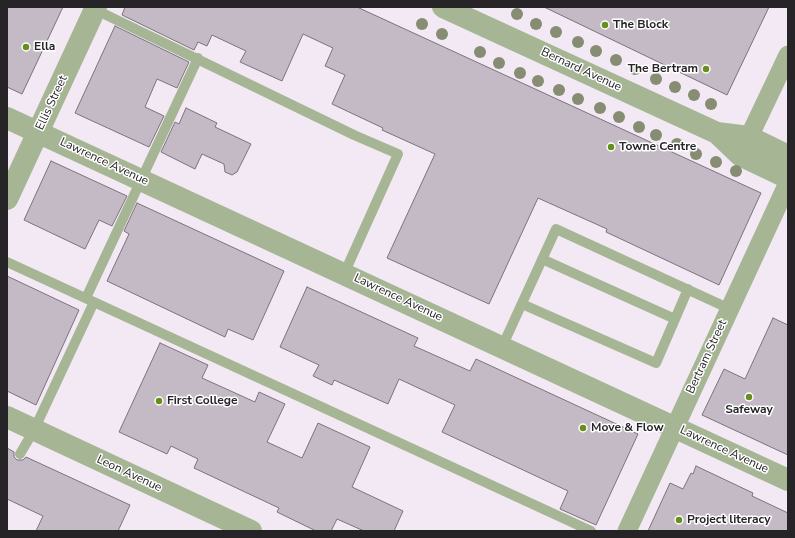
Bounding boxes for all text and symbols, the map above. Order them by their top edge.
place label: The Block [613,18,668,32]
marker: The Block [600,20,610,30]
place label: Ella [34,40,55,54]
marker: Ella [21,42,31,52]
street label: Bernard Avenue [538,45,624,95]
place label: The Bertram [628,62,698,76]
marker: The Bertram [701,64,711,74]
street label: Ellis Street [33,73,71,133]
street label: Lawrence Avenue [57,135,151,189]
place label: Towne Centre [619,140,696,154]
marker: Towne Centre [606,142,616,152]
street label: Lawrence Avenue [351,271,445,325]
street label: Bertram Street [684,318,730,396]
marker: Safeway [744,392,754,402]
place label: First College [167,394,238,408]
marker: First College [154,396,164,406]
place label: Safeway [725,403,773,417]
place label: Move & Flow [591,421,664,435]
marker: Move & Flow [578,423,588,433]
street label: Lawrence Avenue [677,423,771,477]
street label: Leon Avenue [94,453,164,495]
place label: Project literacy [687,513,771,527]
marker: Project literacy [674,515,684,525]

